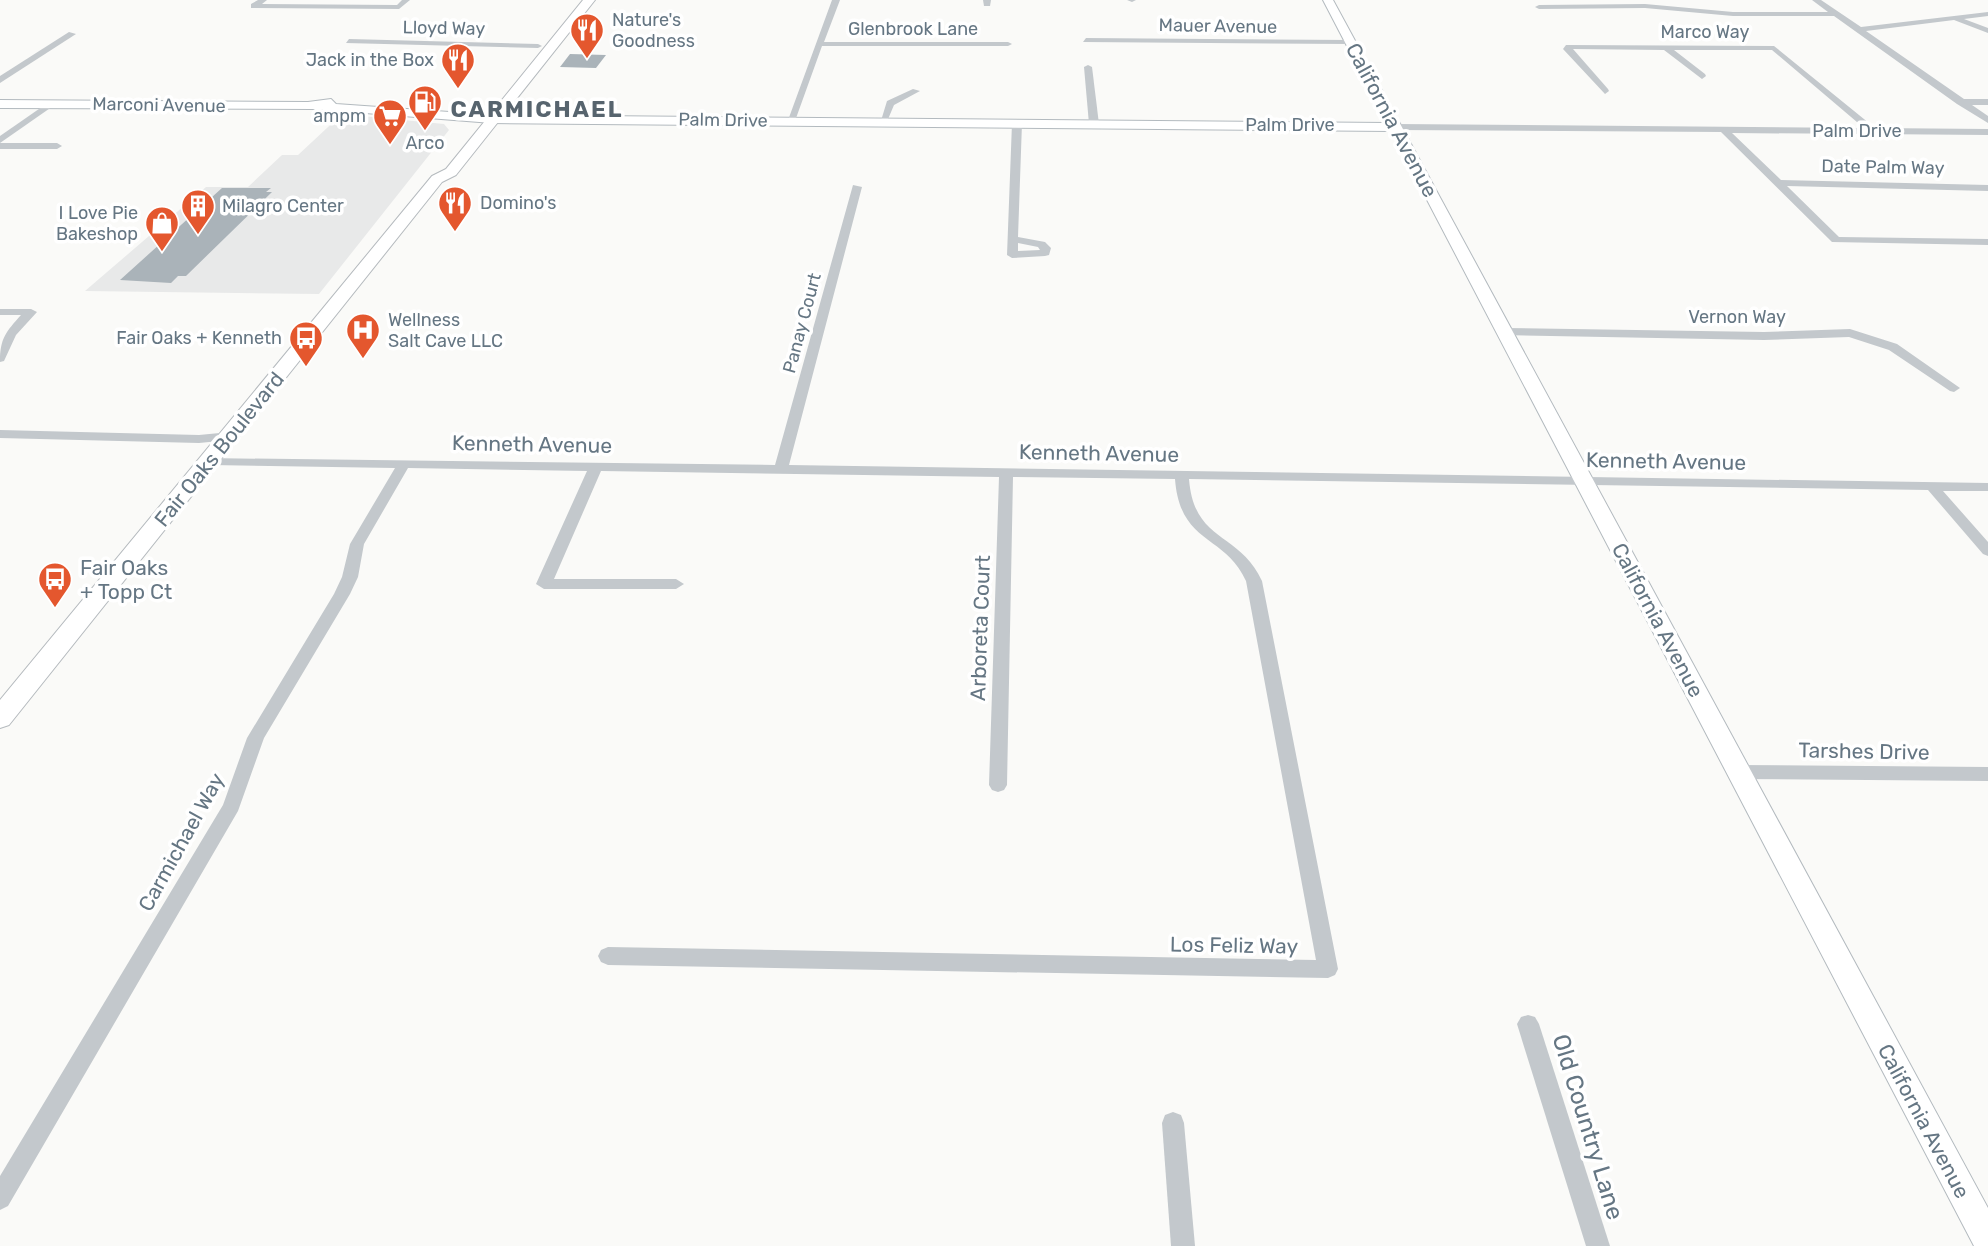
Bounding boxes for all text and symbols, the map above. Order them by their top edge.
place label: Nature's Goodness [612,9,695,52]
restaurant icon: Nature's Goodness [568,11,606,60]
street label: Mauer Avenue [1159,14,1277,38]
street label: Lloyd Way [403,16,486,40]
street label: Glenbrook Lane [848,18,978,40]
street label: Marco Way [1661,21,1750,43]
street label: California Avenue [1341,39,1443,201]
restaurant icon: Jack in the Box [439,41,477,90]
place label: Jack in the Box [306,49,434,71]
fuel station icon: Arco [406,83,444,132]
street label: Marconi Avenue [92,93,226,117]
district label: CARMICHAEL [451,95,623,123]
supermarket icon: ampm [371,97,409,146]
place label: ampm [313,105,366,127]
street label: Palm Drive [678,108,768,132]
street label: Palm Drive [1245,114,1335,136]
street label: Palm Drive [1812,120,1902,142]
place label: Arco [406,132,445,154]
street label: Date Palm Way [1821,155,1945,179]
restaurant icon: Domino's [436,184,474,233]
building icon: Milagro Center [179,187,217,236]
place label: Domino's [480,192,557,214]
place label: Milagro Center [222,195,344,217]
place label: I Love Pie Bakeshop [56,202,138,245]
shop icon: I Love Pie Bakeshop [143,204,181,253]
street label: Panay Court [778,270,826,376]
street label: Vernon Way [1688,306,1786,328]
place label: Wellness Salt Cave LLC [388,309,503,352]
hospital icon: Wellness Salt Cave LLC [344,311,382,360]
bus stop icon: Fair Oaks + Kenneth [287,319,325,368]
place label: Fair Oaks + Kenneth [116,327,282,349]
street label: Fair Oaks Boulevard [149,367,289,531]
street label: Kenneth Avenue [452,430,612,458]
street label: Kenneth Avenue [1019,439,1179,467]
street label: Kenneth Avenue [1586,447,1746,475]
street label: California Avenue [1607,539,1709,701]
place label: Fair Oaks + Topp Ct [80,555,172,604]
street label: Arboreta Court [965,555,995,701]
bus stop icon: Fair Oaks + Topp Ct [36,560,74,609]
street label: Tarshes Drive [1798,737,1930,765]
street label: Carmichael Way [133,768,230,916]
street label: Los Feliz Way [1170,931,1299,959]
street label: Old Country Lane [1546,1031,1630,1223]
street label: California Avenue [1873,1040,1975,1202]

